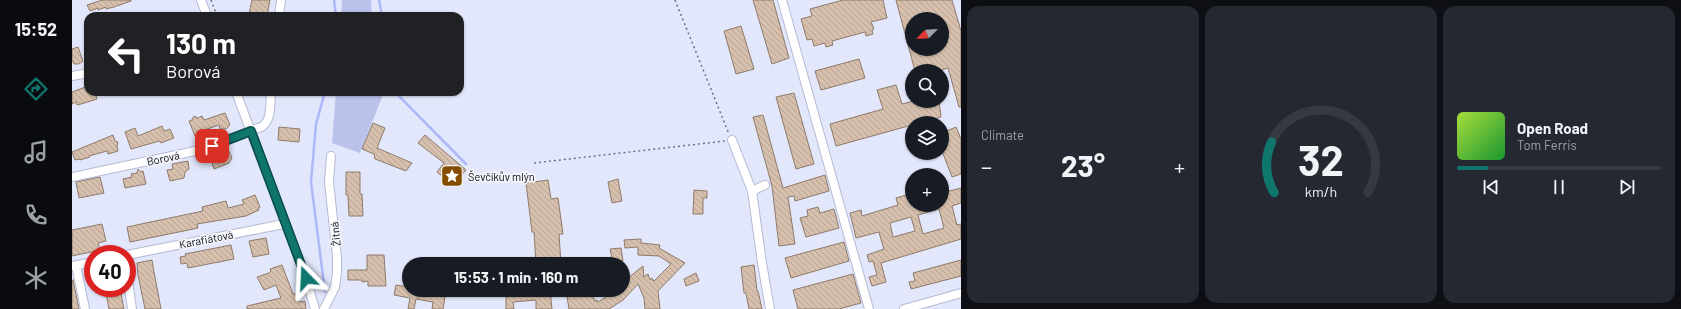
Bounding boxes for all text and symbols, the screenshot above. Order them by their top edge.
north arrow [905,12,949,56]
map controls [905,12,949,212]
text: 15:52 [15,18,57,40]
text: 130 m [166,26,236,60]
icon: left [100,28,152,80]
text: Borová [166,60,221,82]
button: search [905,64,949,108]
icon: directions [22,75,50,103]
button: layers [905,116,949,160]
text: Open Road [1517,119,1588,137]
text: Climate [981,127,1024,143]
pin [195,129,229,163]
text: 32 [1298,133,1344,183]
icon: arrive [201,135,223,157]
text: Tom Ferris [1517,137,1577,153]
icon: music [22,138,50,166]
text: 23° [1061,147,1105,183]
street label: Borová [145,148,181,168]
text: − [981,153,992,179]
text: + [1174,153,1185,179]
place icon: Ševčíkův mlýn [439,163,465,189]
button: + [905,168,949,212]
place label: Ševčíkův mlýn [468,170,535,183]
icon: previous [1480,176,1502,198]
icon: pause [1548,176,1570,198]
icon: next [1616,176,1638,198]
text: km/h [1305,182,1337,199]
icon: phone [22,201,50,229]
street label: Žitná [327,221,343,247]
street label: Karafiátová [178,227,234,251]
speed limit sign: 40 [84,245,136,297]
position arrow [285,257,327,299]
icon: climate [22,264,50,292]
text: 15:53 · 1 min · 160 m [454,268,578,286]

